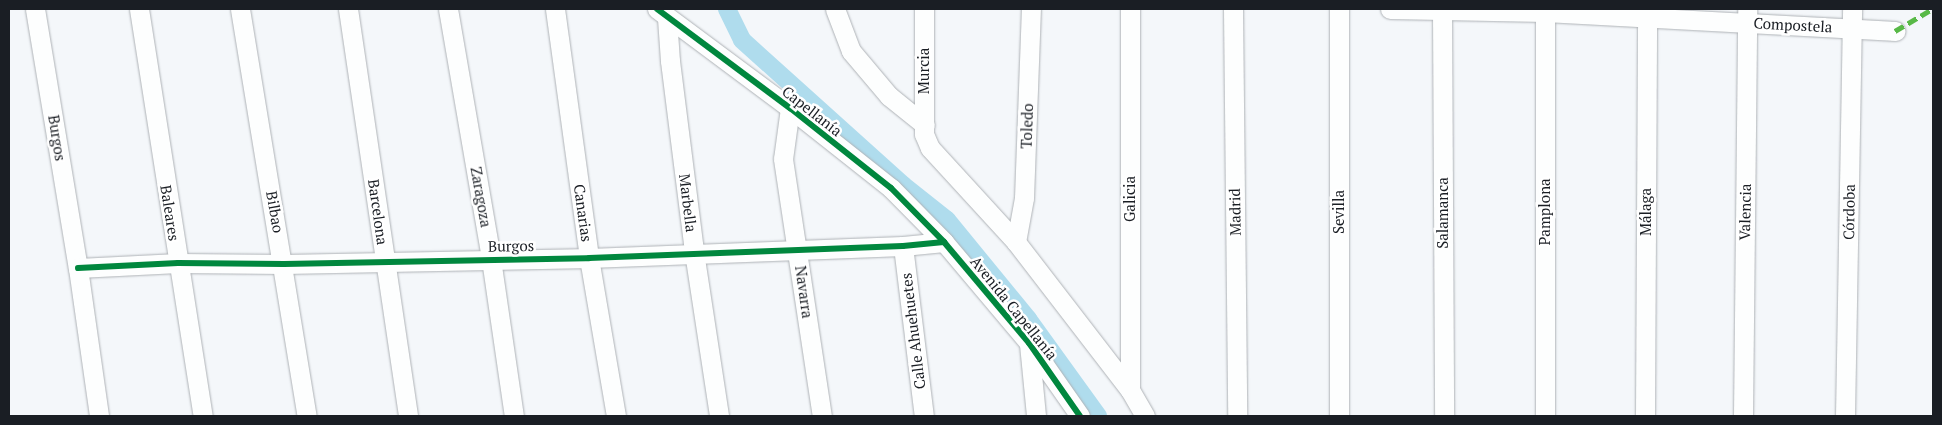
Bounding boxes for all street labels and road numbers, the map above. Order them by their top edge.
street label: Compostela [1753,14,1833,36]
street label: Murcia [915,48,933,94]
street label: Capellanía [779,82,845,140]
street label: Toledo [1017,103,1037,149]
street label: Burgos [44,114,70,162]
street label: Zaragoza [467,165,495,229]
street label: Marbella [675,173,701,233]
street label: Galicia [1121,176,1139,222]
street label: Salamanca [1434,177,1452,249]
street label: Barcelona [364,178,392,246]
street label: Pamplona [1536,178,1554,246]
street label: Canarias [570,183,596,243]
street label: Baleares [157,184,183,242]
street label: Valencia [1736,184,1754,240]
street label: Córdoba [1840,184,1858,240]
street label: Madrid [1226,188,1244,236]
street label: Málaga [1637,188,1655,236]
street label: Bilbao [262,190,288,234]
street label: Sevilla [1330,190,1348,234]
street label: Burgos [488,237,534,255]
street label: Avenida Capellanía [967,253,1061,363]
street label: Navarra [791,265,817,319]
street label: Calle Ahuehuetes [897,272,929,390]

